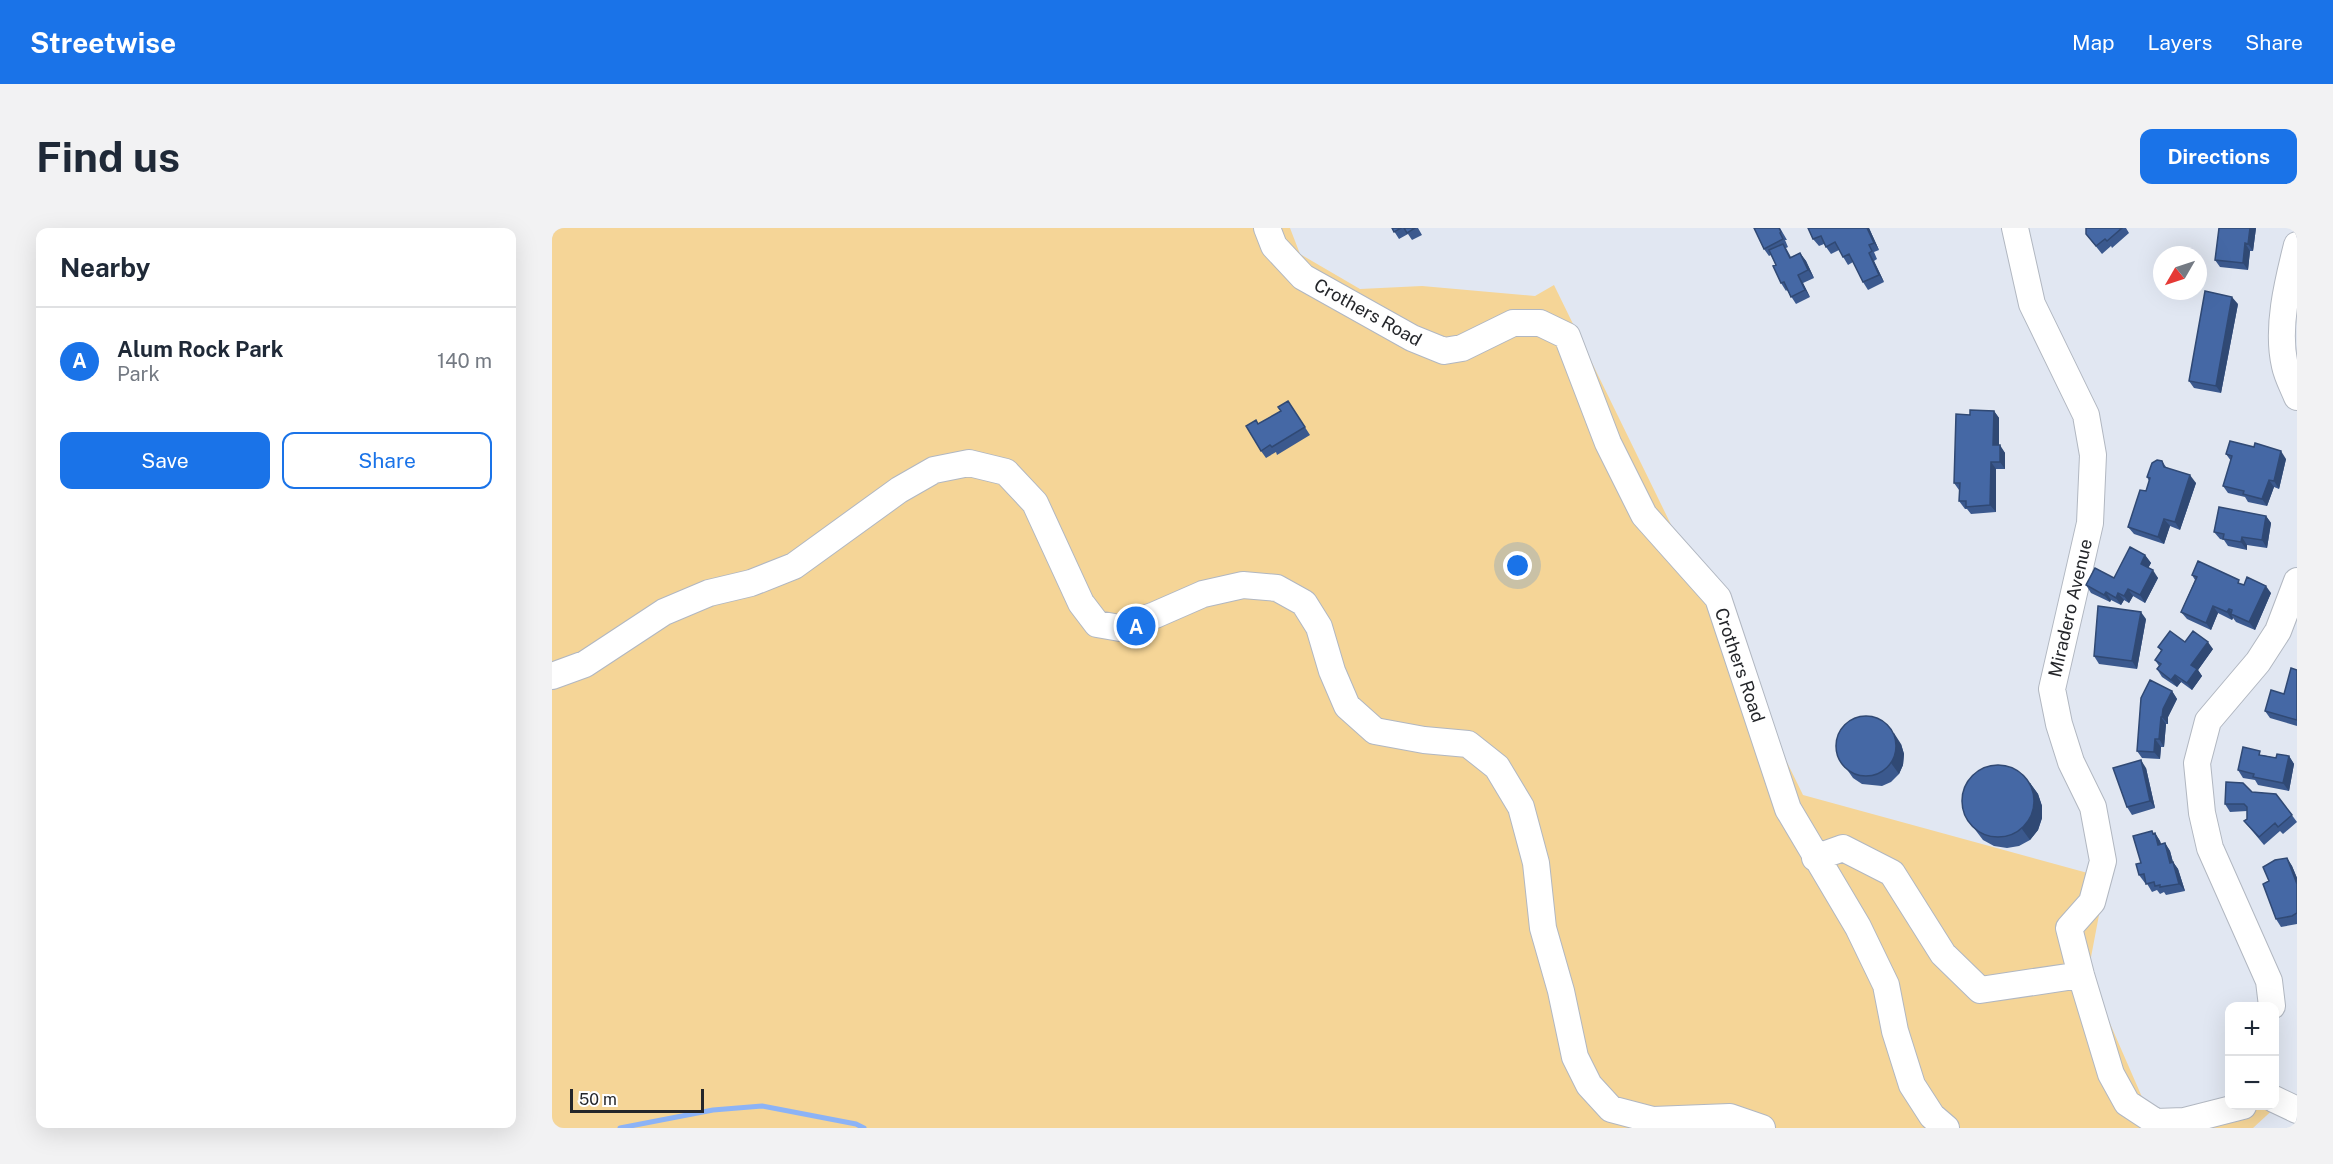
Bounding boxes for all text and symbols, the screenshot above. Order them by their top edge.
text: Streetwise [30,26,176,59]
text: Map [2072,30,2115,55]
text: Layers [2148,30,2212,55]
text: Share [2245,30,2303,55]
button: Directions [2140,129,2297,184]
text: Find us [36,132,180,181]
north arrow [2153,246,2207,300]
text: Nearby [60,252,150,283]
street label: Crothers Road [1311,274,1425,350]
text: Alum Rock Park [117,336,283,362]
text: A [72,349,87,373]
text: 140 m [437,349,492,373]
text: Park [117,362,160,386]
button: Save [60,432,270,489]
button: Share [282,432,492,489]
street label: Miradero Avenue [2044,537,2096,679]
your location [1503,551,1532,580]
pin: A [1116,604,1156,648]
street label: Crothers Road [1711,605,1769,725]
map controls [2225,1002,2279,1110]
button: + [2225,1002,2279,1056]
button: − [2225,1056,2279,1110]
scale bar [570,1086,704,1114]
text: 50 m [579,1090,617,1109]

